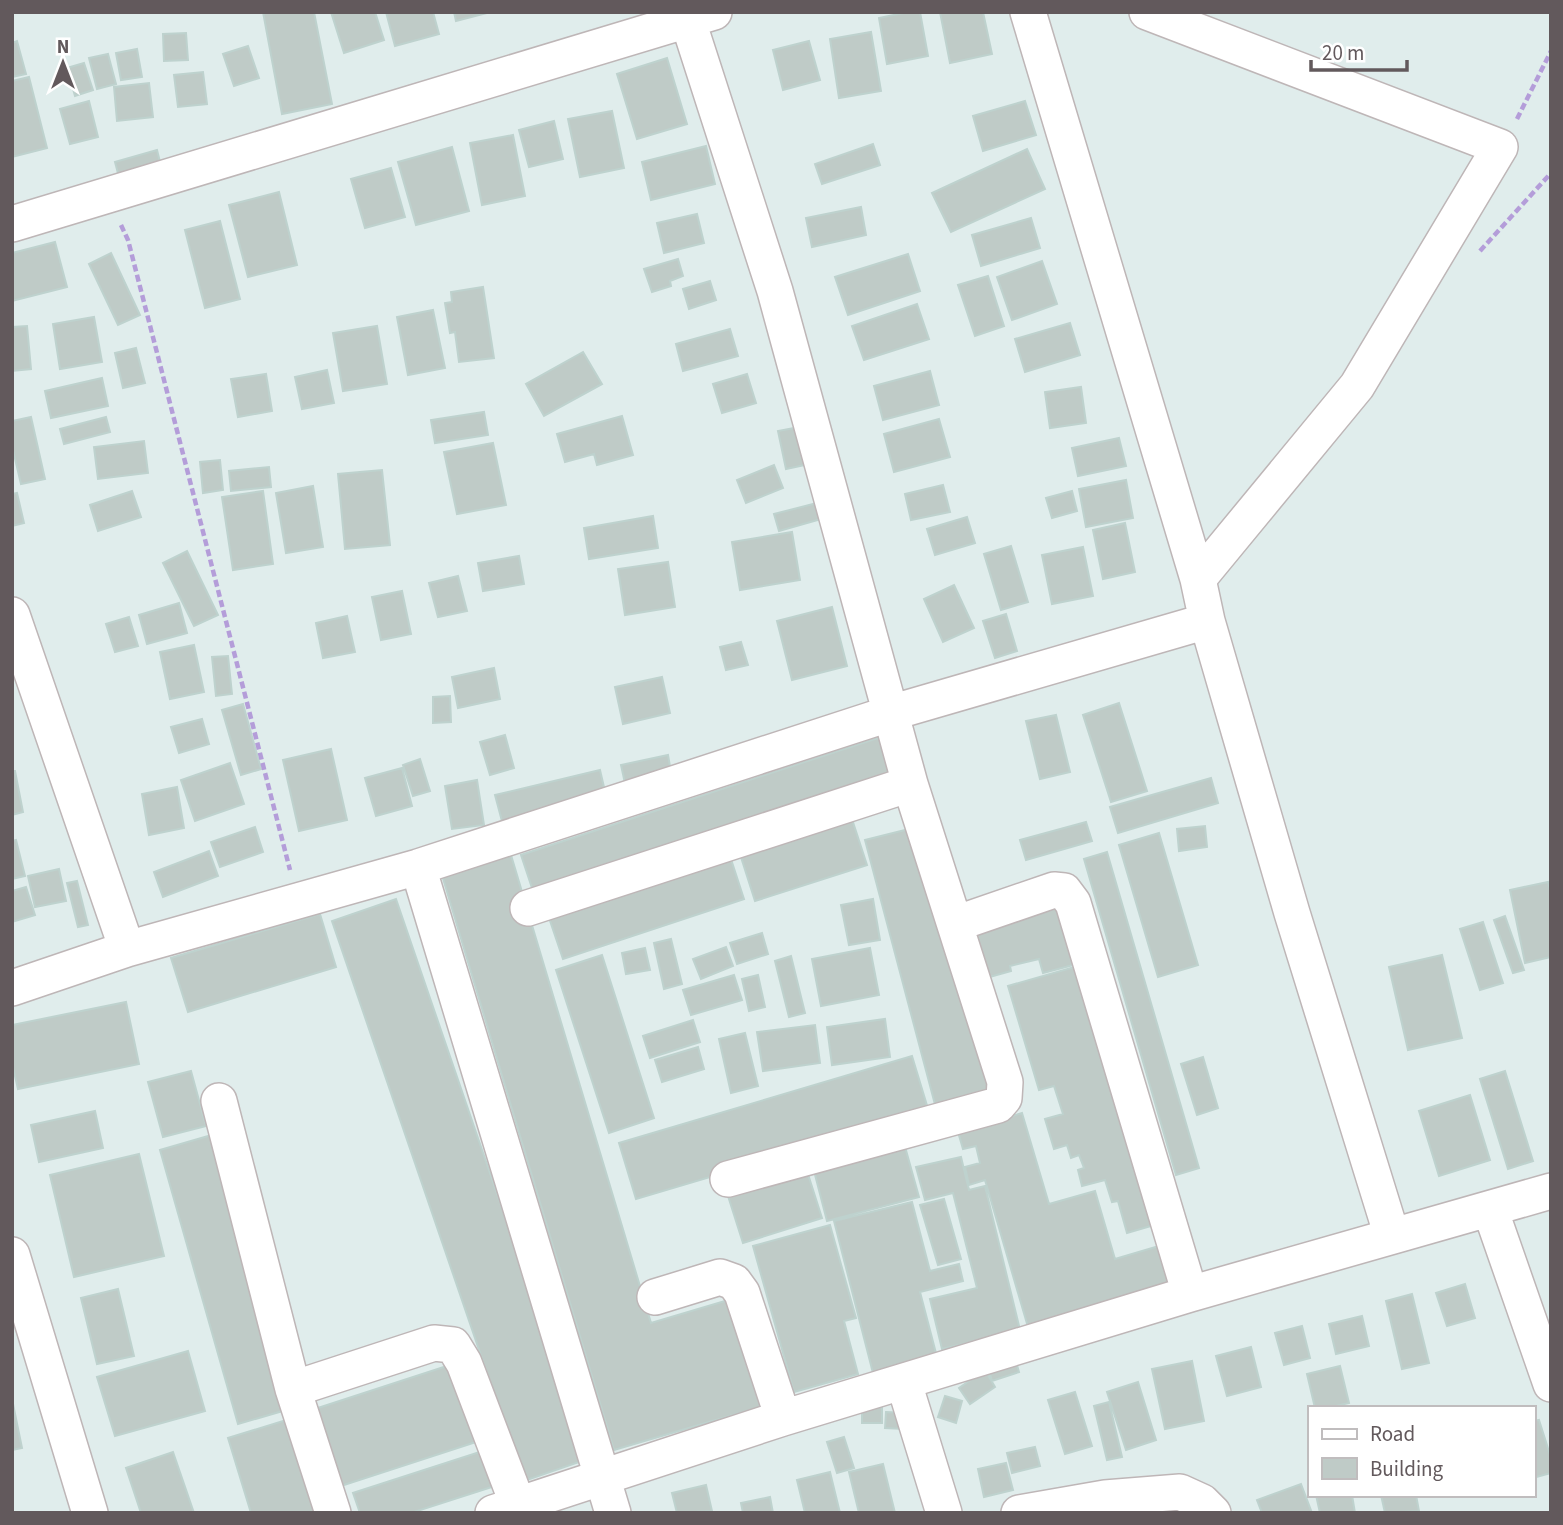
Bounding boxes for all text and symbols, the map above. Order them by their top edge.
north arrow [28,28,98,98]
scale bar [1311,28,1407,72]
text: N [57,34,69,61]
text: 20 m [1322,38,1364,68]
legend [1308,1406,1535,1497]
text: Road [1370,1419,1415,1449]
text: Building [1370,1454,1444,1484]

